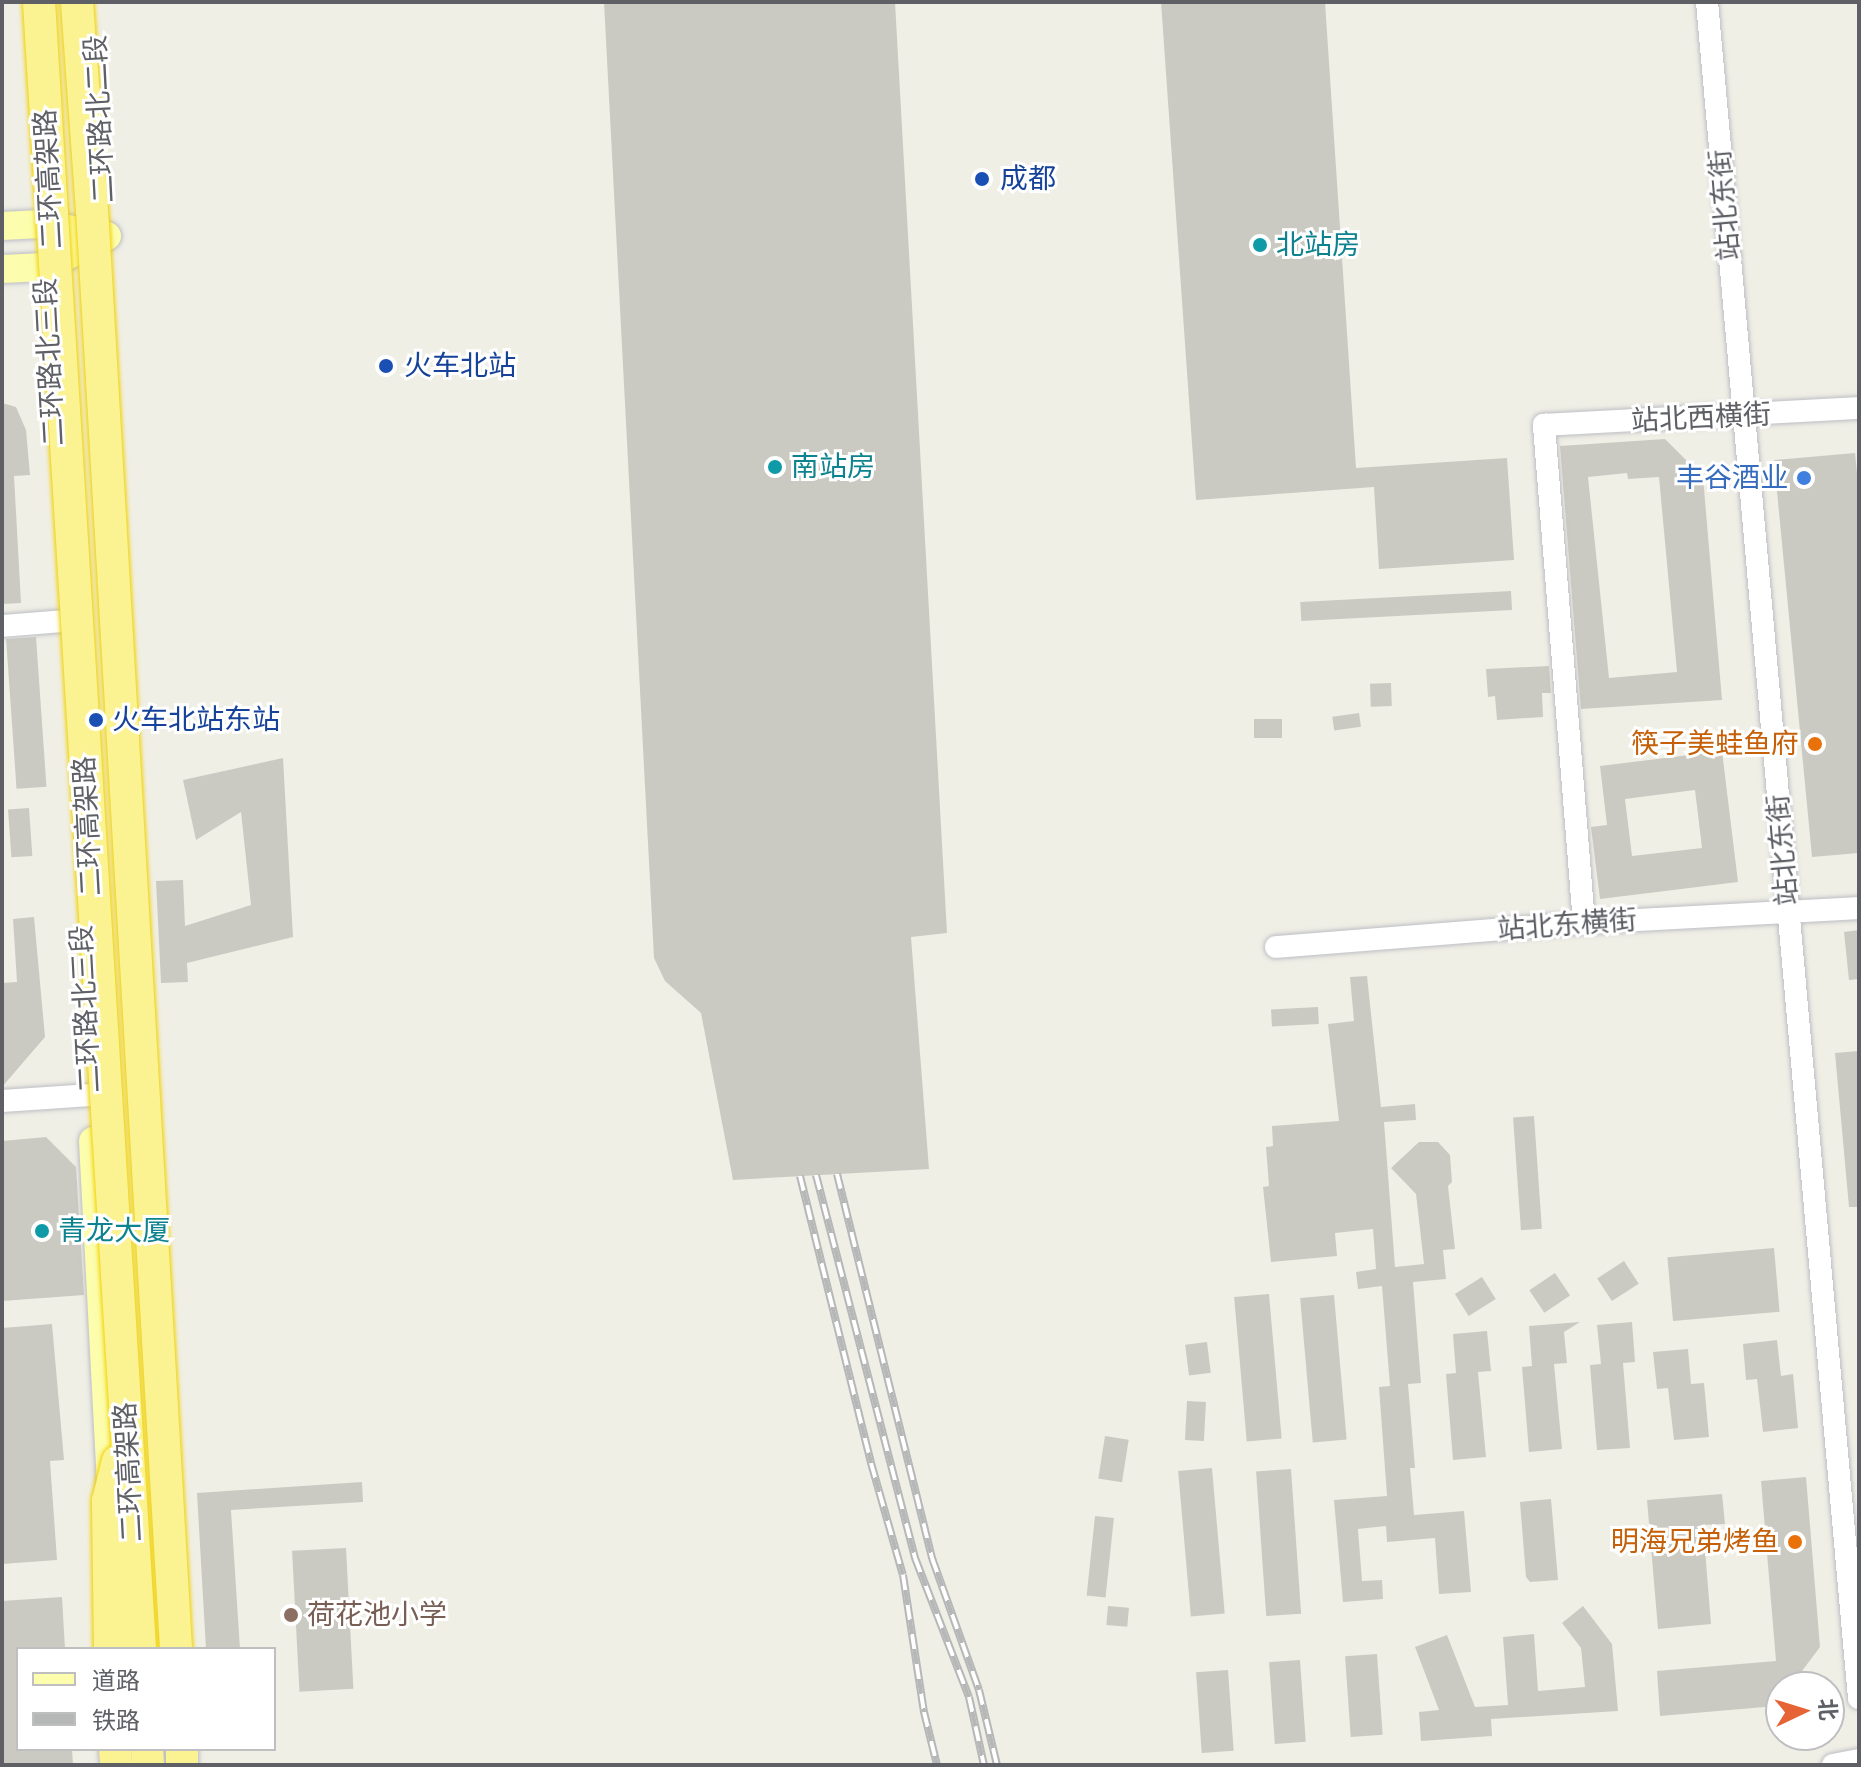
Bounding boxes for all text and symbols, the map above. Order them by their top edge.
street label: 二环路北二段 [79,34,121,204]
street label: 二环高架路 [29,108,69,250]
street label: 站北东街 [1703,148,1747,262]
place label: 成都 [1000,162,1056,196]
marker: 成都 [971,168,993,190]
place label: 北站房 [1276,228,1360,262]
marker: 北站房 [1251,236,1269,254]
street label: 二环路北三段 [29,277,71,447]
place label: 火车北站 [404,349,516,383]
marker: 火车北站 [375,355,397,377]
street label: 站北西横街 [1630,398,1772,438]
place label: 南站房 [791,450,875,484]
marker: 南站房 [766,458,784,476]
place label: 丰谷酒业 [1676,461,1788,495]
marker: 丰谷酒业 [1795,469,1813,487]
place label: 火车北站东站 [112,703,280,737]
marker: 火车北站东站 [87,711,105,729]
place label: 筷子美蛙鱼府 [1631,727,1799,761]
marker: 筷子美蛙鱼府 [1806,735,1824,753]
street label: 二环高架路 [68,755,108,897]
street label: 站北东街 [1761,793,1805,907]
street label: 站北东横街 [1496,903,1638,947]
street label: 二环路北三段 [65,924,107,1094]
place label: 青龙大厦 [58,1214,170,1248]
marker: 青龙大厦 [33,1222,51,1240]
street label: 二环高架路 [109,1401,149,1543]
place label: 明海兄弟烤鱼 [1611,1525,1779,1559]
marker: 明海兄弟烤鱼 [1786,1533,1804,1551]
place label: 荷花池小学 [307,1598,447,1632]
marker: 荷花池小学 [282,1606,300,1624]
legend [16,1647,276,1751]
text: 道路 [92,1665,140,1697]
north arrow [1765,1671,1845,1751]
text: 北 [1811,1697,1843,1721]
text: 铁路 [92,1705,140,1737]

